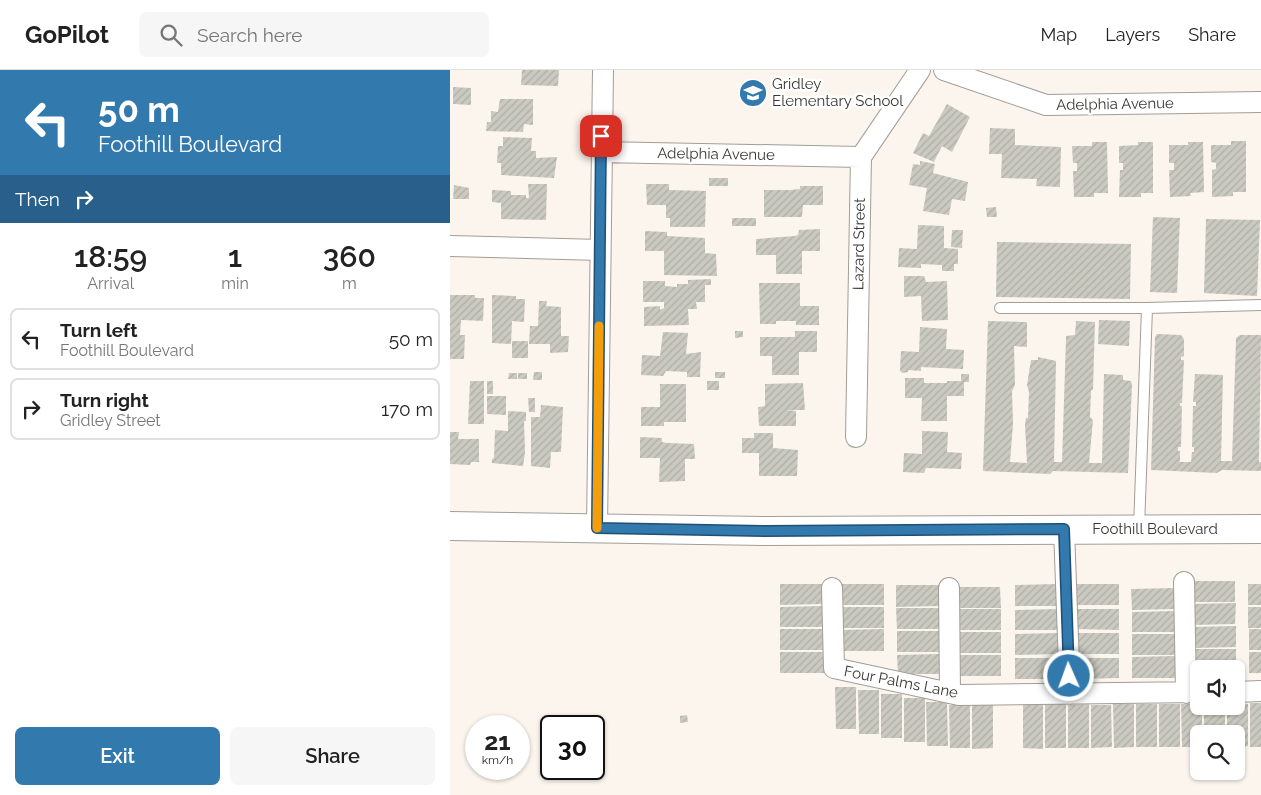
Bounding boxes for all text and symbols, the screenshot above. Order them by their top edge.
search box [139,12,489,57]
text: GoPilot [25,20,109,49]
icon: search [157,21,185,49]
text: Search here [197,24,303,46]
text: Map [1041,24,1077,45]
text: Layers [1105,24,1160,45]
text: Share [1188,24,1236,45]
place label: Gridley Elementary School [772,75,904,110]
school or university icon: Gridley Elementary School [738,78,768,108]
text: 50 m [98,89,180,130]
icon: left [15,90,80,155]
street label: Adelphia Avenue [1056,94,1174,114]
pin [580,115,622,157]
icon: arrive [587,122,615,150]
text: Foothill Boulevard [98,131,282,157]
street label: Adelphia Avenue [657,144,775,164]
icon: right [70,185,98,213]
text: Then [15,188,60,210]
street label: Lazard Street [849,198,869,290]
text: 18:59 [74,239,147,274]
text: 1 [228,239,242,274]
text: 360 [323,239,376,274]
text: Arrival [87,274,134,293]
text: min [221,274,249,293]
text: m [342,274,357,293]
text: Turn left [60,319,137,341]
icon: left [17,325,45,353]
text: 50 m [389,328,433,350]
text: Foothill Boulevard [60,341,194,360]
text: Turn right [60,389,149,411]
icon: right [17,395,45,423]
text: 170 m [381,398,433,420]
text: Gridley Street [60,411,161,430]
street label: Foothill Boulevard [1092,520,1218,538]
position arrow [1042,649,1094,701]
map controls [1190,660,1245,780]
button: sound [1190,660,1245,715]
street label: Four Palms Lane [842,662,960,702]
speed limit sign: 30 [540,715,605,780]
button: search [1190,725,1245,780]
text: 21 [484,726,511,756]
button: Exit [15,727,220,785]
button: Share [230,727,435,785]
text: km/h [482,753,513,767]

